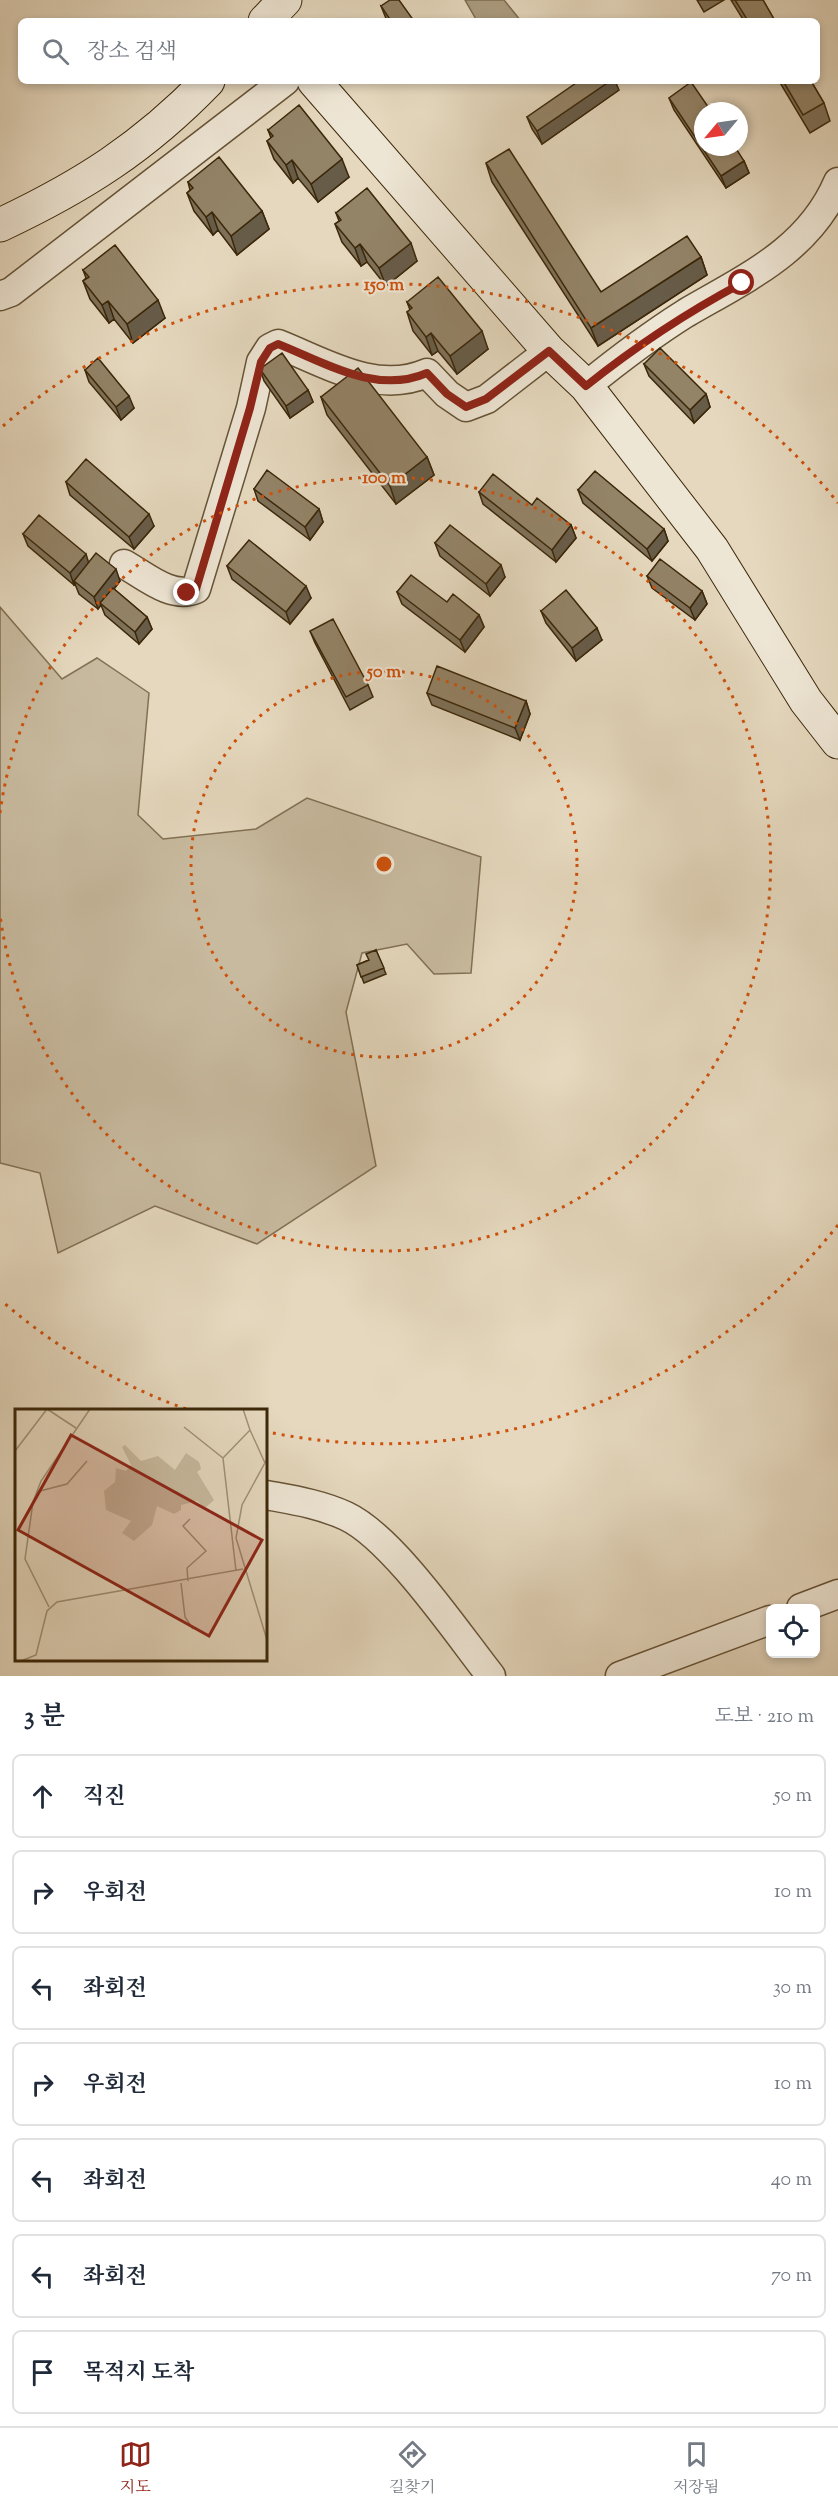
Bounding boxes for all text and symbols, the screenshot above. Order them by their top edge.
search box [18,18,820,84]
icon: search [39,35,72,68]
text: 장소 검색 [87,37,177,69]
north arrow [694,102,748,156]
route start [728,269,754,295]
text: 150 m [364,273,404,299]
text: 100 m [362,466,406,492]
route end [173,579,199,605]
text: 50 m [365,660,401,686]
centre of rings [374,854,394,874]
inset map [15,1409,267,1661]
map controls [766,1604,820,1658]
button: locate [766,1604,820,1658]
text: 3 분 [24,1699,65,1736]
text: 도보 · 210 m [714,1703,814,1732]
icon: ahead [26,1780,59,1813]
text: 직진 [83,1782,126,1814]
text: 50 m [774,1782,812,1811]
icon: right [26,1876,59,1909]
text: 우회전 [83,1878,147,1910]
text: 10 m [774,1878,812,1907]
icon: left [26,1972,59,2005]
text: 좌회전 [83,1974,147,2006]
text: 30 m [773,1974,812,2003]
icon: right [26,2068,59,2101]
text: 우회전 [83,2070,147,2102]
text: 10 m [774,2070,812,2099]
icon: left [26,2164,59,2197]
text: 좌회전 [83,2166,147,2198]
text: 40 m [771,2166,812,2195]
icon: left [26,2260,59,2293]
text: 좌회전 [83,2262,147,2294]
text: 70 m [771,2262,812,2291]
icon: arrive [26,2356,59,2389]
text: 목적지 도착 [83,2358,194,2390]
tab: 지도 [119,2438,152,2500]
tab: 길찾기 [389,2438,435,2500]
tab: 저장됨 [673,2438,719,2500]

